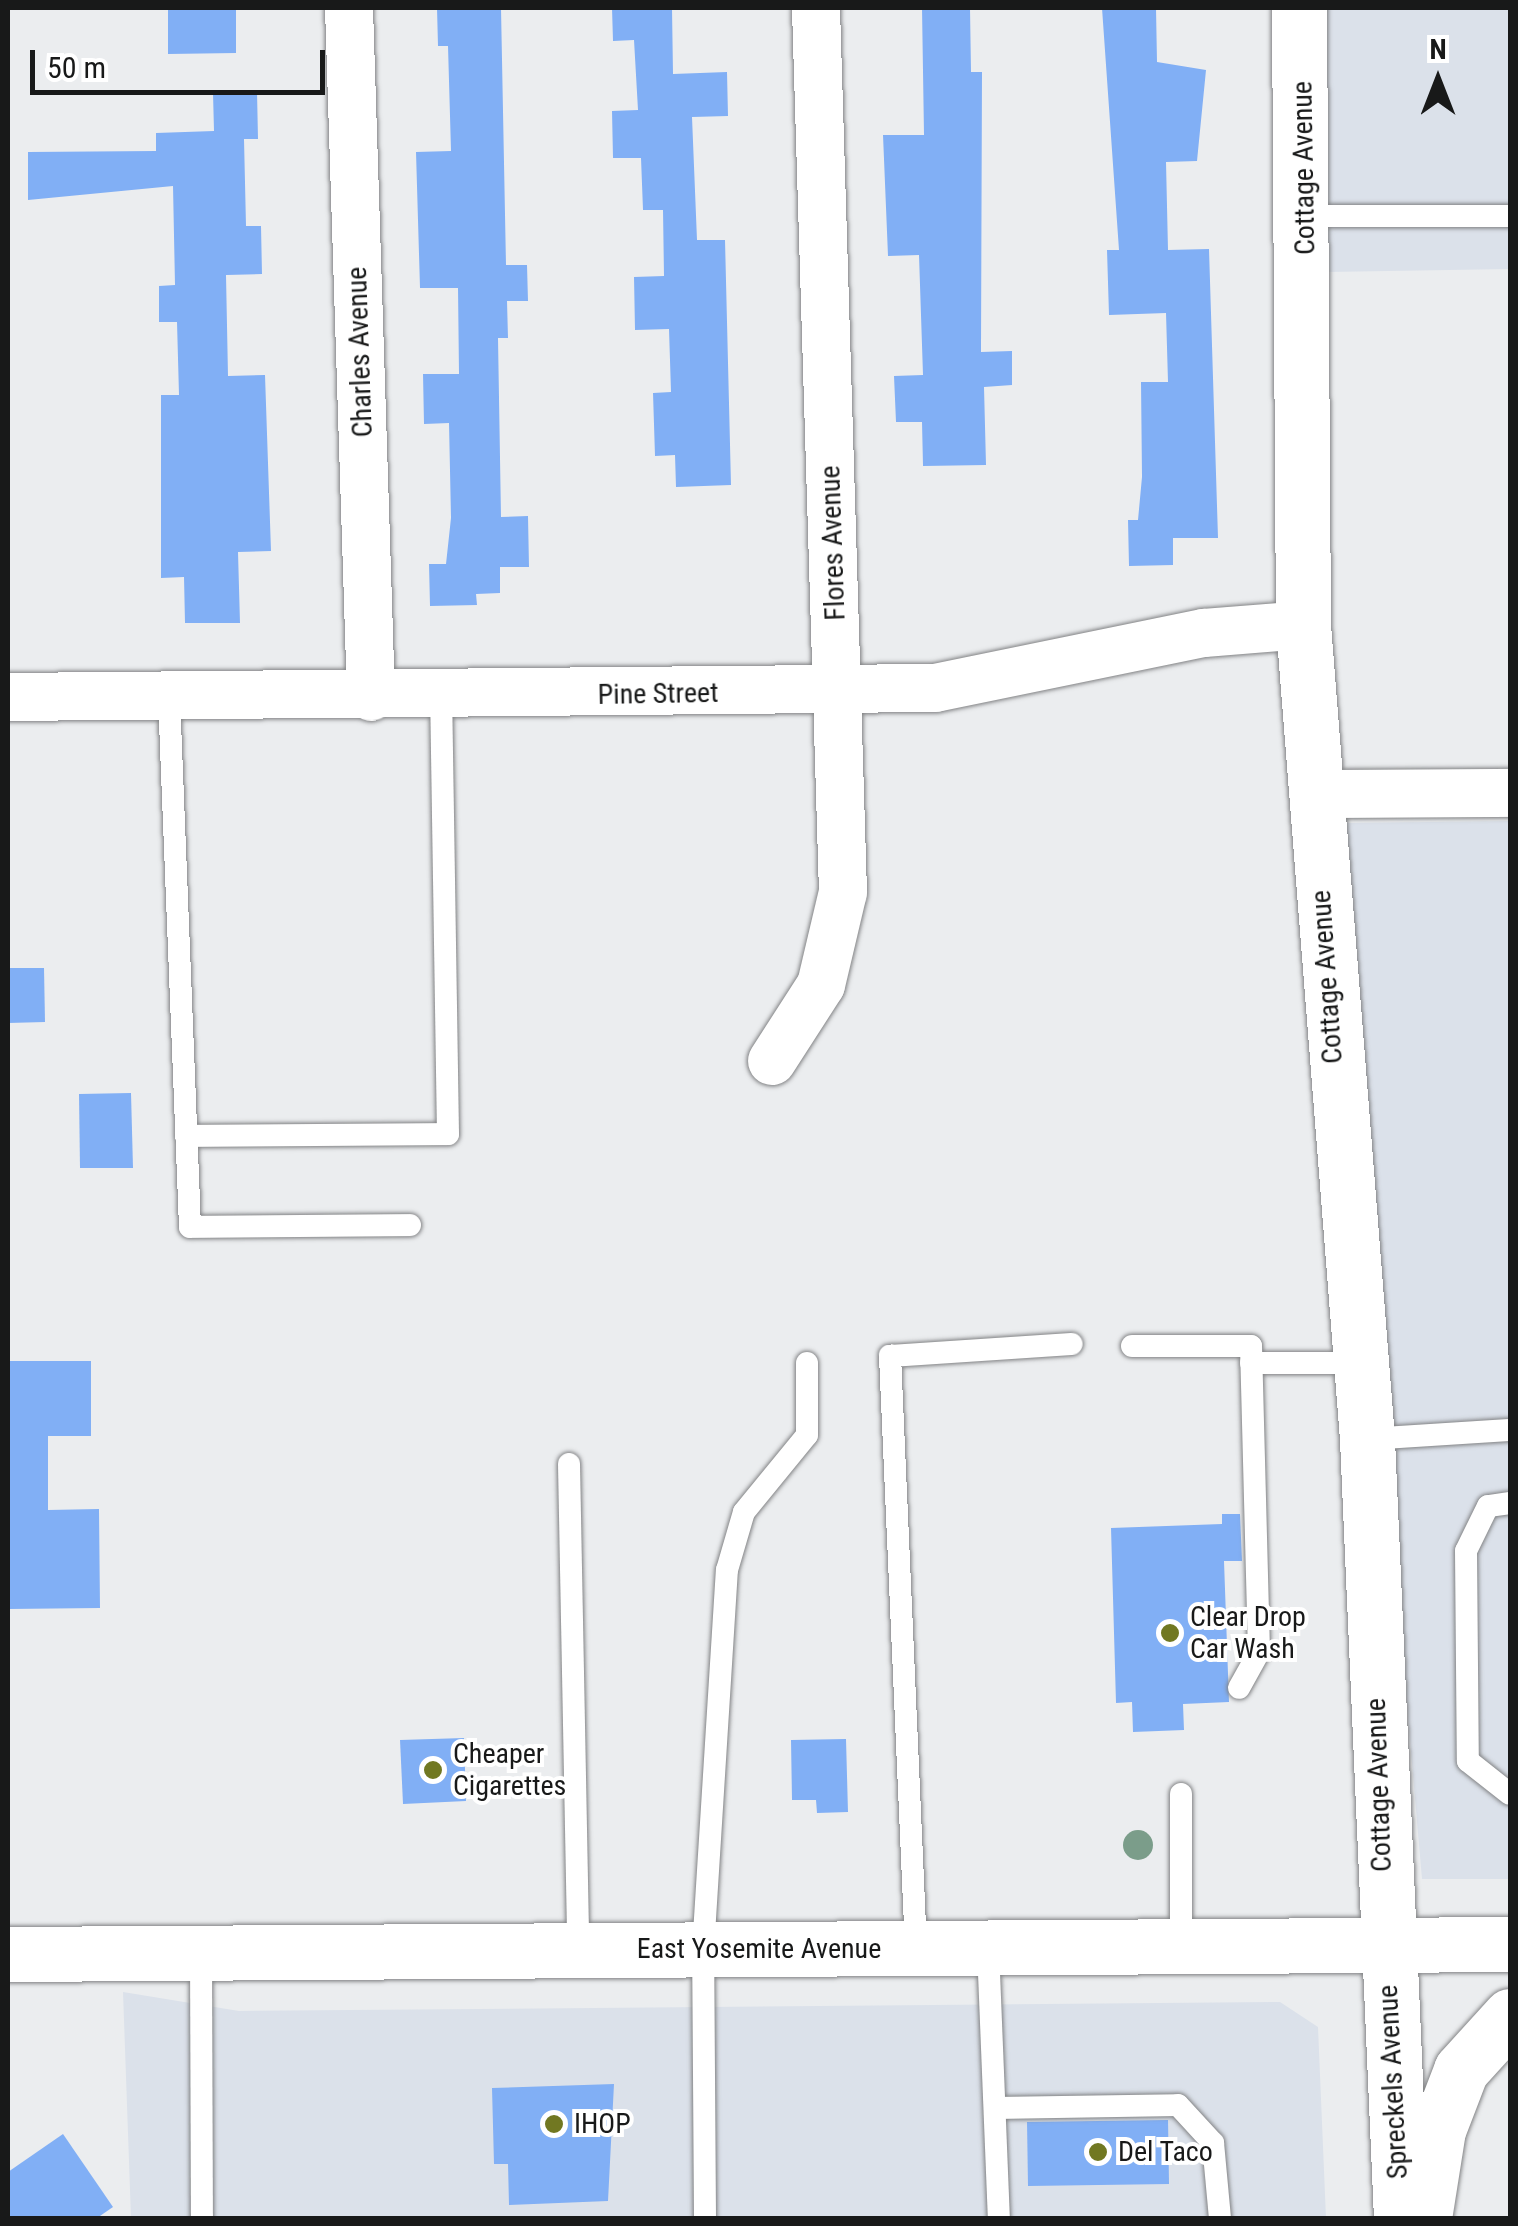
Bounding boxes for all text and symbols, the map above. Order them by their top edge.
scale bar [35,30,330,92]
north arrow [1388,30,1488,130]
text: N [1429,33,1447,66]
text: 50 m [47,50,106,85]
street label: Cottage Avenue [1286,81,1322,255]
street label: Charles Avenue [340,266,380,438]
street label: Flores Avenue [814,465,852,621]
street label: Pine Street [597,676,719,712]
street label: Cottage Avenue [1304,889,1350,1065]
place label: Clear Drop Car Wash [1190,1600,1306,1666]
marker: Clear Drop Car Wash [1159,1622,1181,1644]
street label: Cottage Avenue [1359,1698,1399,1872]
place label: Cheaper Cigarettes [453,1737,566,1803]
marker: Cheaper Cigarettes [422,1759,444,1781]
street label: East Yosemite Avenue [637,1932,881,1966]
street label: Spreckels Avenue [1371,1984,1415,2180]
place label: IHOP [574,2107,631,2141]
marker: IHOP [543,2113,565,2135]
place label: Del Taco [1118,2135,1213,2169]
marker: Del Taco [1087,2141,1109,2163]

